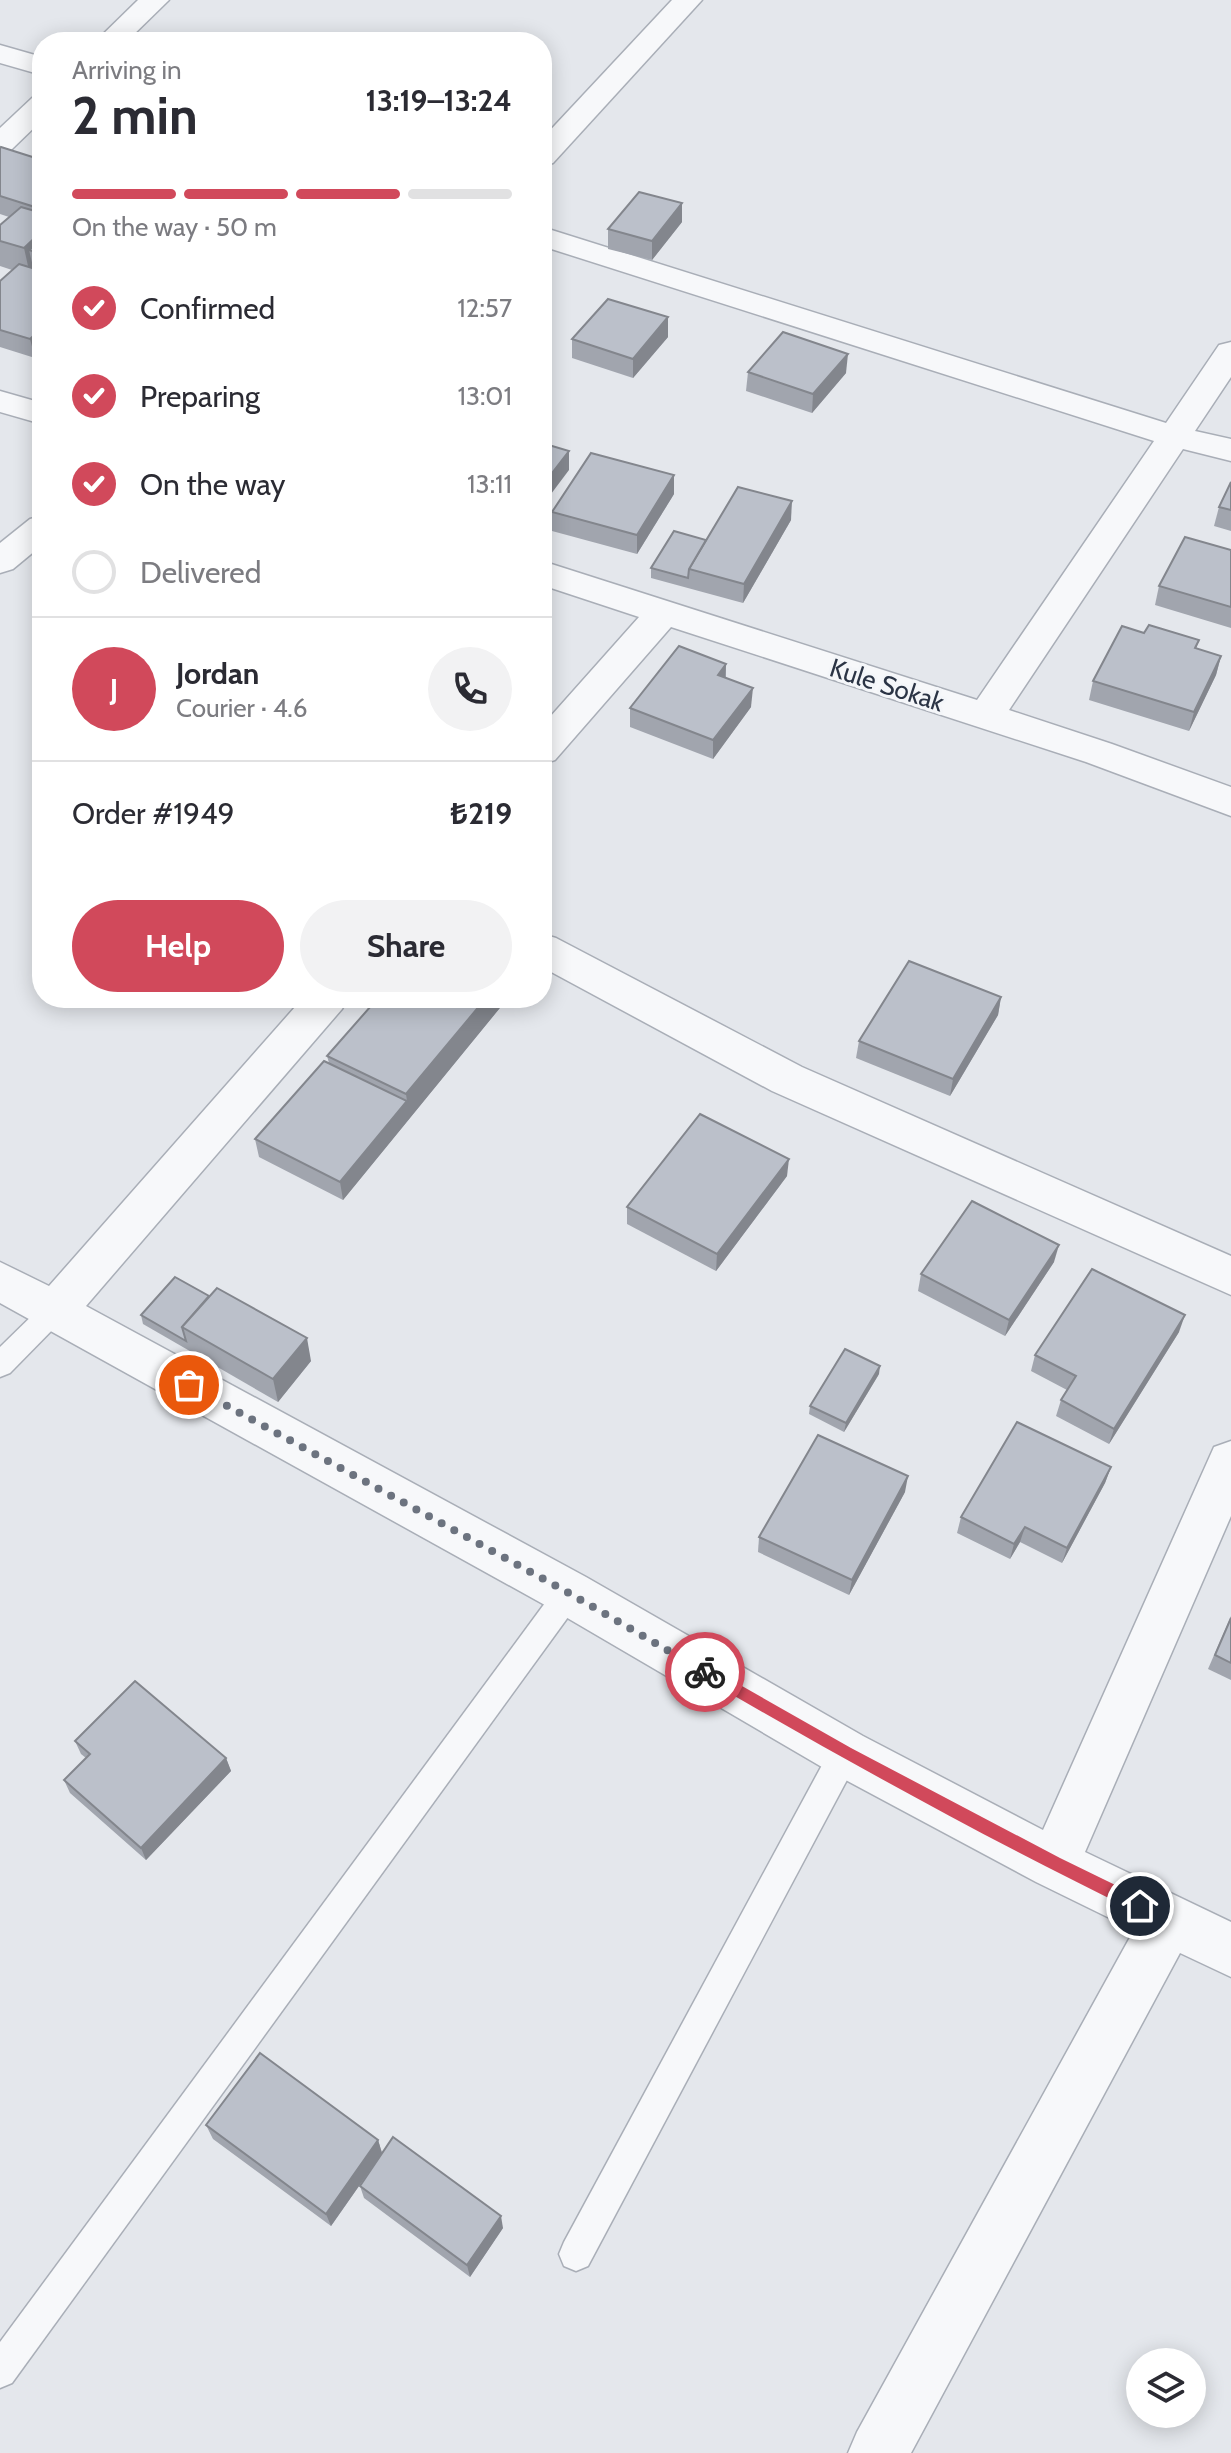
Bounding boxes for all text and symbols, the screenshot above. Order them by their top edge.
text: Arriving in [72,54,182,86]
text: 13:19–13:24 [366,82,512,119]
text: 2 min [72,84,198,147]
text: On the way · 50 m [72,211,277,243]
icon: check [72,286,116,330]
text: Confirmed [140,290,275,327]
text: 12:57 [457,292,512,324]
icon: check [72,374,116,418]
text: Preparing [140,378,260,415]
text: 13:01 [457,380,512,412]
icon: check [72,462,116,506]
text: On the way [140,466,285,503]
text: 13:11 [467,468,512,500]
text: Delivered [140,554,261,591]
button: phone [428,647,512,731]
street label: Kule Sokak [826,652,948,719]
text: Jordan [176,655,259,692]
text: J [110,671,118,708]
text: Courier · 4.6 [176,692,308,724]
text: Order #1949 [72,795,235,832]
text: ₺219 [450,795,512,832]
button: Help [72,900,284,992]
button: Share [300,900,512,992]
pin [155,1351,223,1419]
icon: bag [167,1363,211,1407]
courier [665,1632,745,1712]
icon: bike [683,1650,727,1694]
pin [1106,1872,1174,1940]
icon: home [1118,1884,1162,1928]
map controls [1126,2348,1206,2428]
button: layers [1126,2348,1206,2428]

